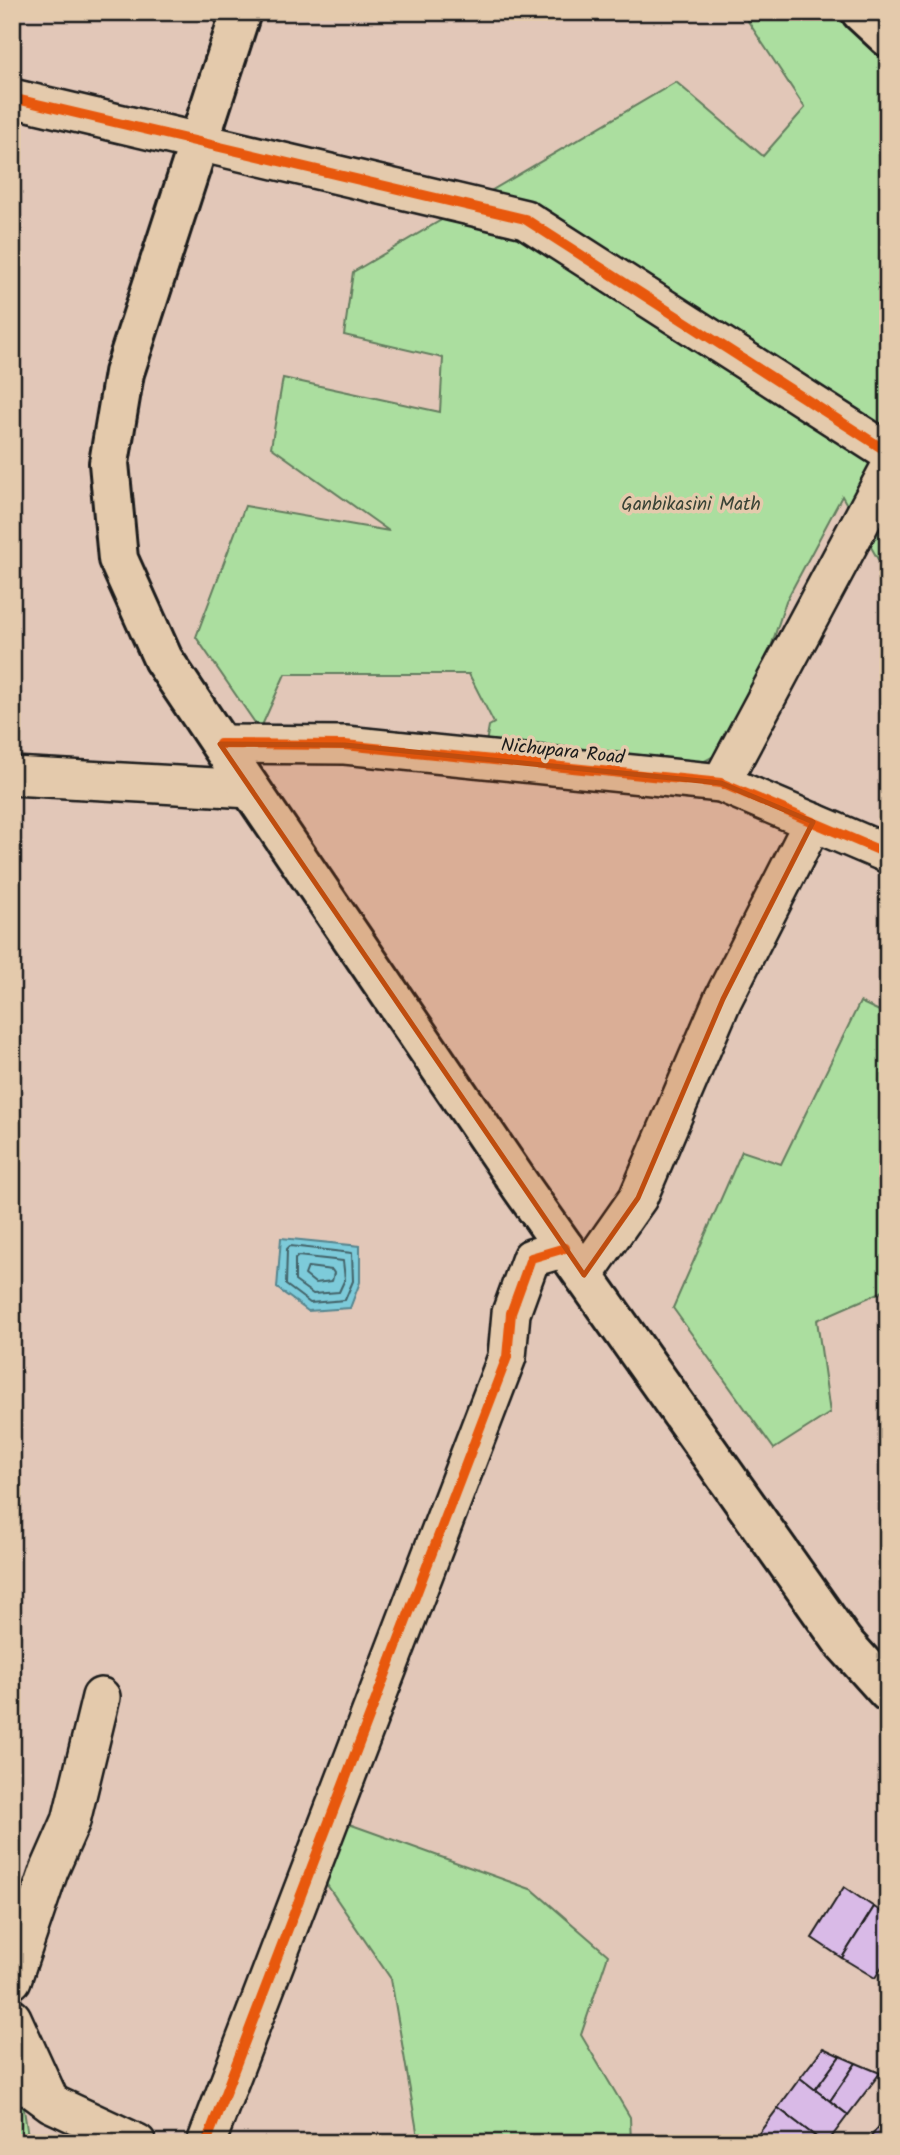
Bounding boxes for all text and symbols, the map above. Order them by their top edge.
park label: Ganbikasini Math [621,490,761,520]
street label: Nichupara Road [500,731,627,773]

